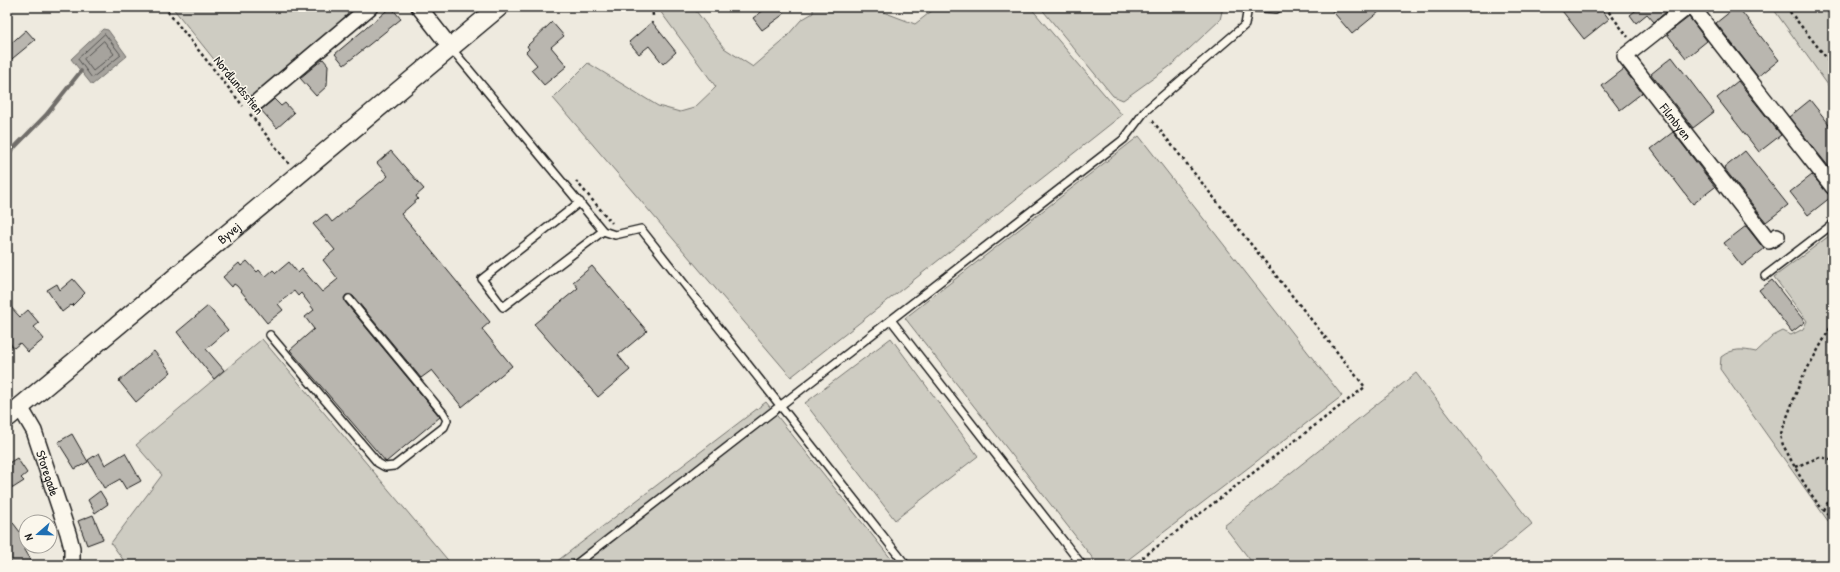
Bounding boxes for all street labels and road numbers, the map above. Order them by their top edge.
street label: Nordlundsstien [210,52,268,118]
street label: Filmbyen [1655,99,1696,144]
street label: Byvej [213,218,244,248]
street label: Storegade [32,448,64,498]

